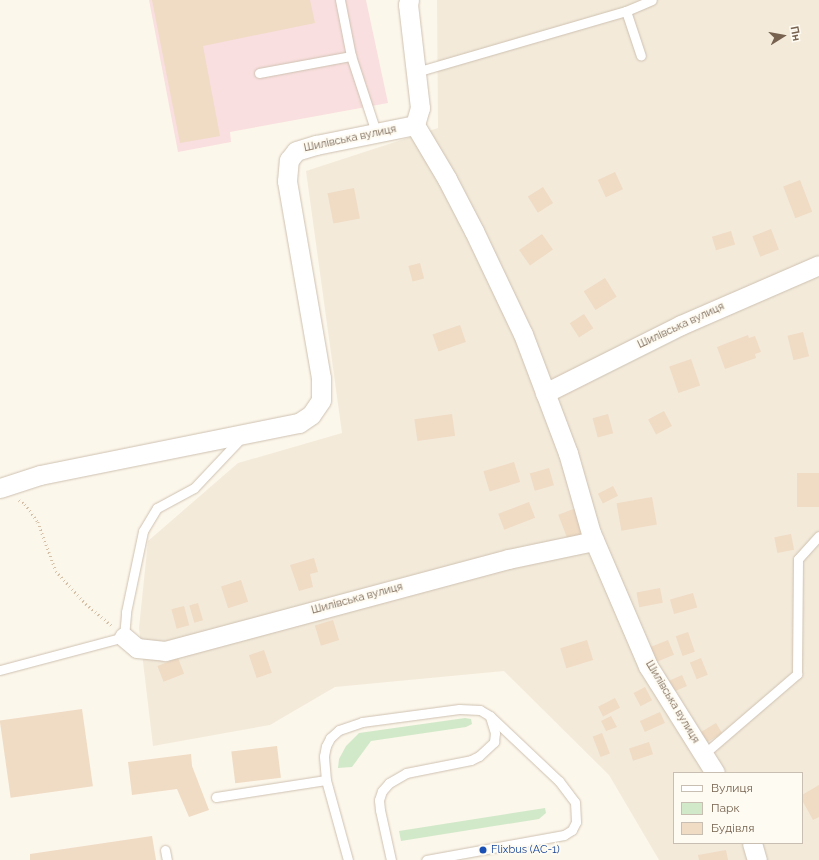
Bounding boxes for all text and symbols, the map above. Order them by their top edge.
north arrow [763,16,803,56]
text: Пн [787,25,803,42]
street label: Шилівська вулиця [303,123,397,155]
street label: Шилівська вулиця [636,300,726,352]
street label: Шилівська вулиця [310,580,404,618]
street label: Шилівська вулиця [642,658,702,746]
legend [673,772,803,844]
text: Вулиця [711,781,753,795]
text: Парк [711,801,740,815]
text: Будівля [711,821,754,835]
place label: Flixbus (АС-1) [491,843,560,857]
marker: Flixbus (АС-1) [478,845,488,855]

